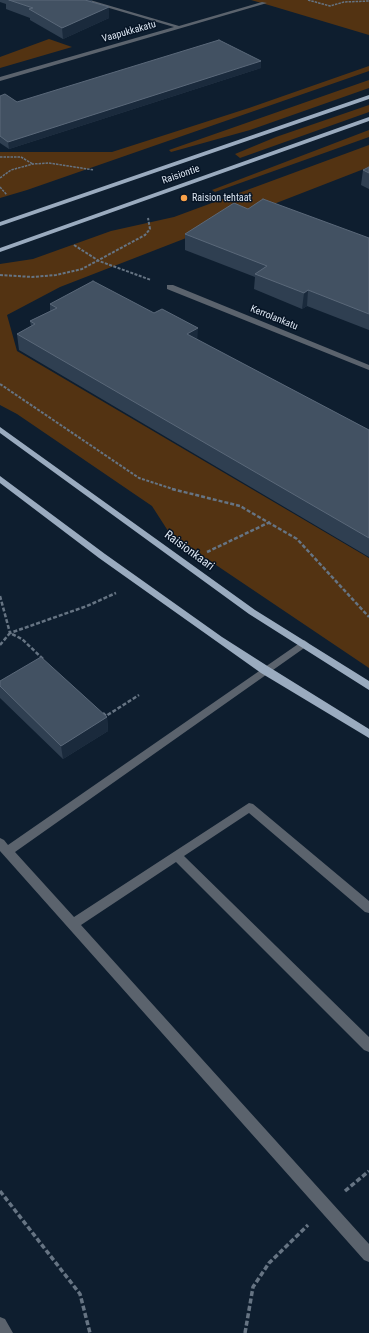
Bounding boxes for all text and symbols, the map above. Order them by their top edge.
street label: Vaapukkakatu [101,19,157,45]
street label: Raisiontie [161,163,201,187]
place label: Raision tehtaat [192,192,251,204]
marker: Raision tehtaat [179,193,189,203]
street label: Kerrolankatu [249,303,299,333]
street label: Raisionkaari [161,528,217,574]

